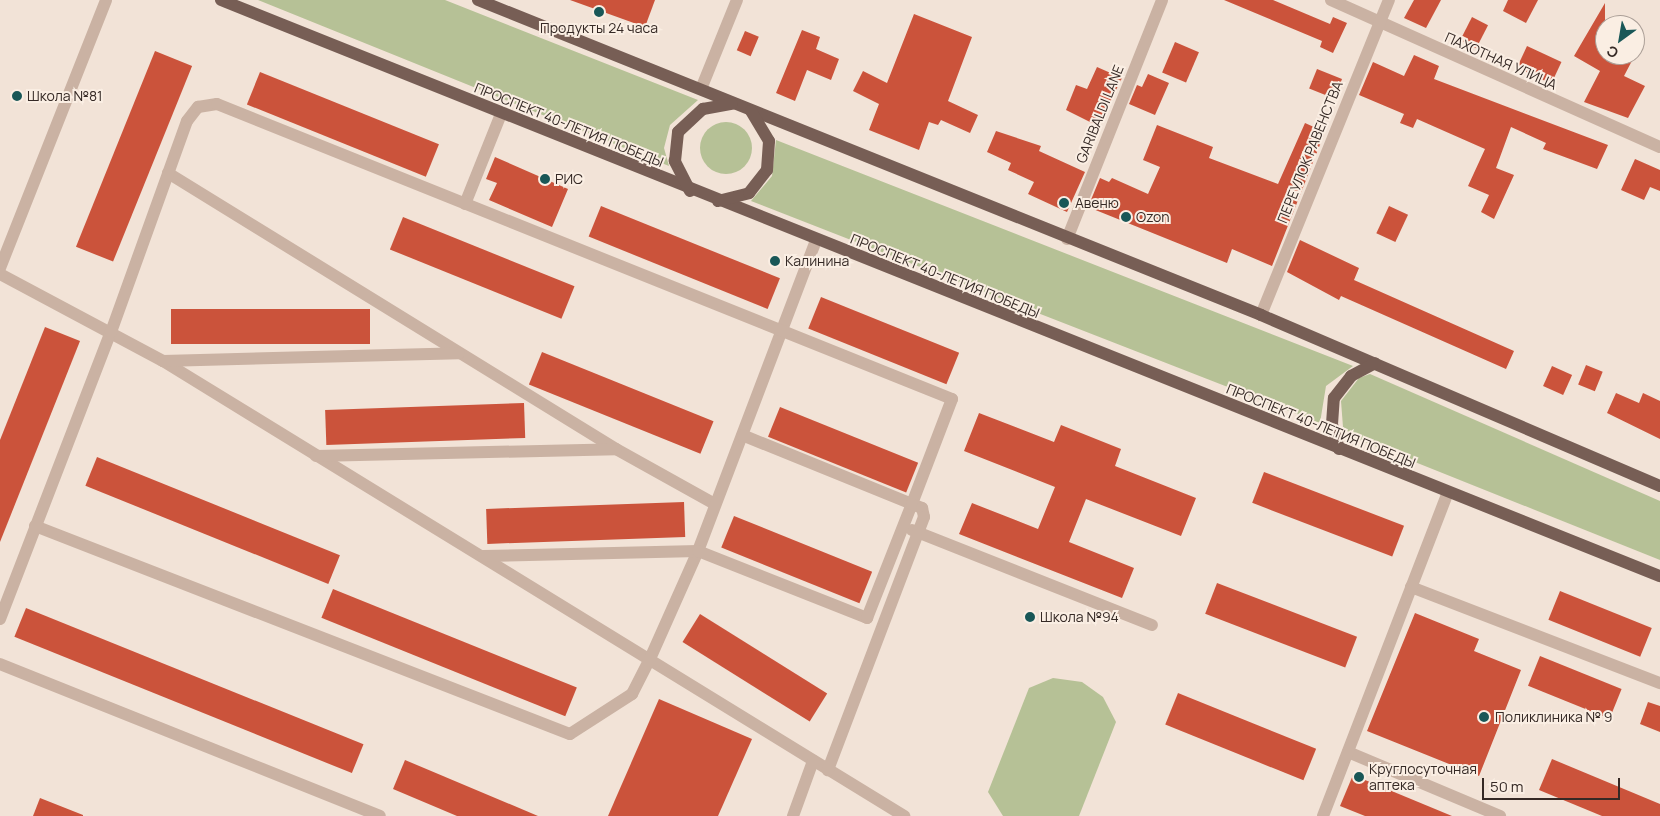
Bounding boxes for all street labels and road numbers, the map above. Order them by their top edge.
street label: ПАХОТНАЯ УЛИЦА [1442,29,1560,93]
street label: GARIBALDI LANE [1073,63,1127,165]
street label: ПЕРЕУЛОК РАВЕНСТВА [1274,78,1346,226]
street label: ПРОСПЕКТ 40-ЛЕТИЯ ПОБЕДЫ [472,79,666,171]
street label: ПРОСПЕКТ 40-ЛЕТИЯ ПОБЕДЫ [848,230,1042,322]
street label: ПРОСПЕКТ 40-ЛЕТИЯ ПОБЕДЫ [1224,380,1418,472]

